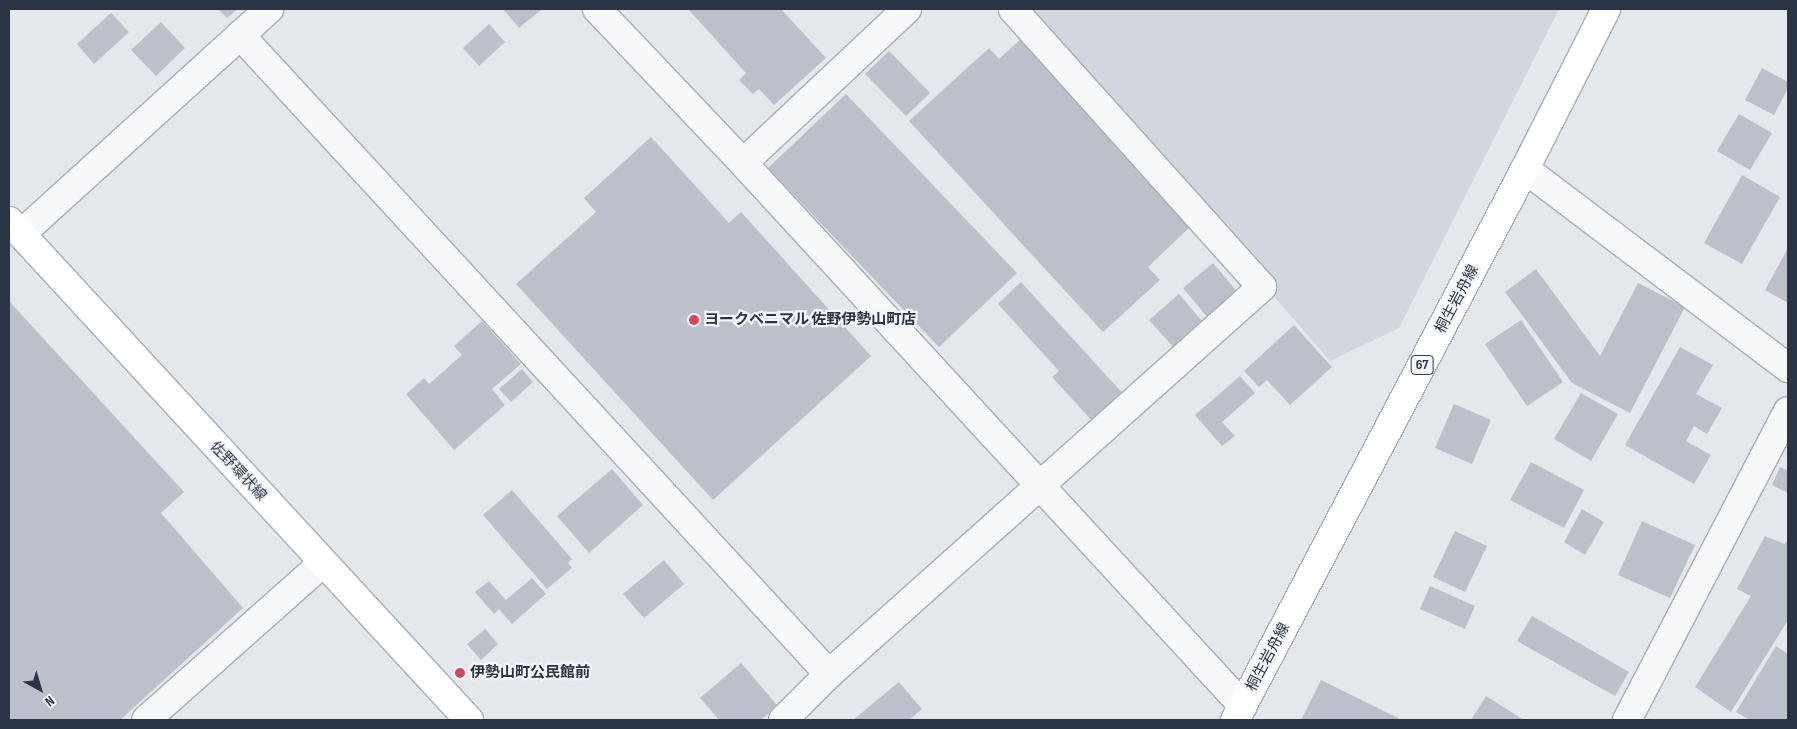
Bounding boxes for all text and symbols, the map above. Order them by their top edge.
street label: 桐生岩舟線 [1431,262,1483,336]
place label: ヨークベニマル 佐野伊勢山町店 [704,311,916,329]
marker: ヨークベニマル 佐野伊勢山町店 [688,314,700,326]
road number: 67 [1410,354,1434,376]
street label: 佐野環状線 [206,437,270,505]
street label: 桐生岩舟線 [1242,620,1294,694]
north arrow [15,664,65,714]
place label: 伊勢山町公民館前 [470,664,590,682]
marker: 伊勢山町公民館前 [454,667,466,679]
text: N [42,692,58,710]

